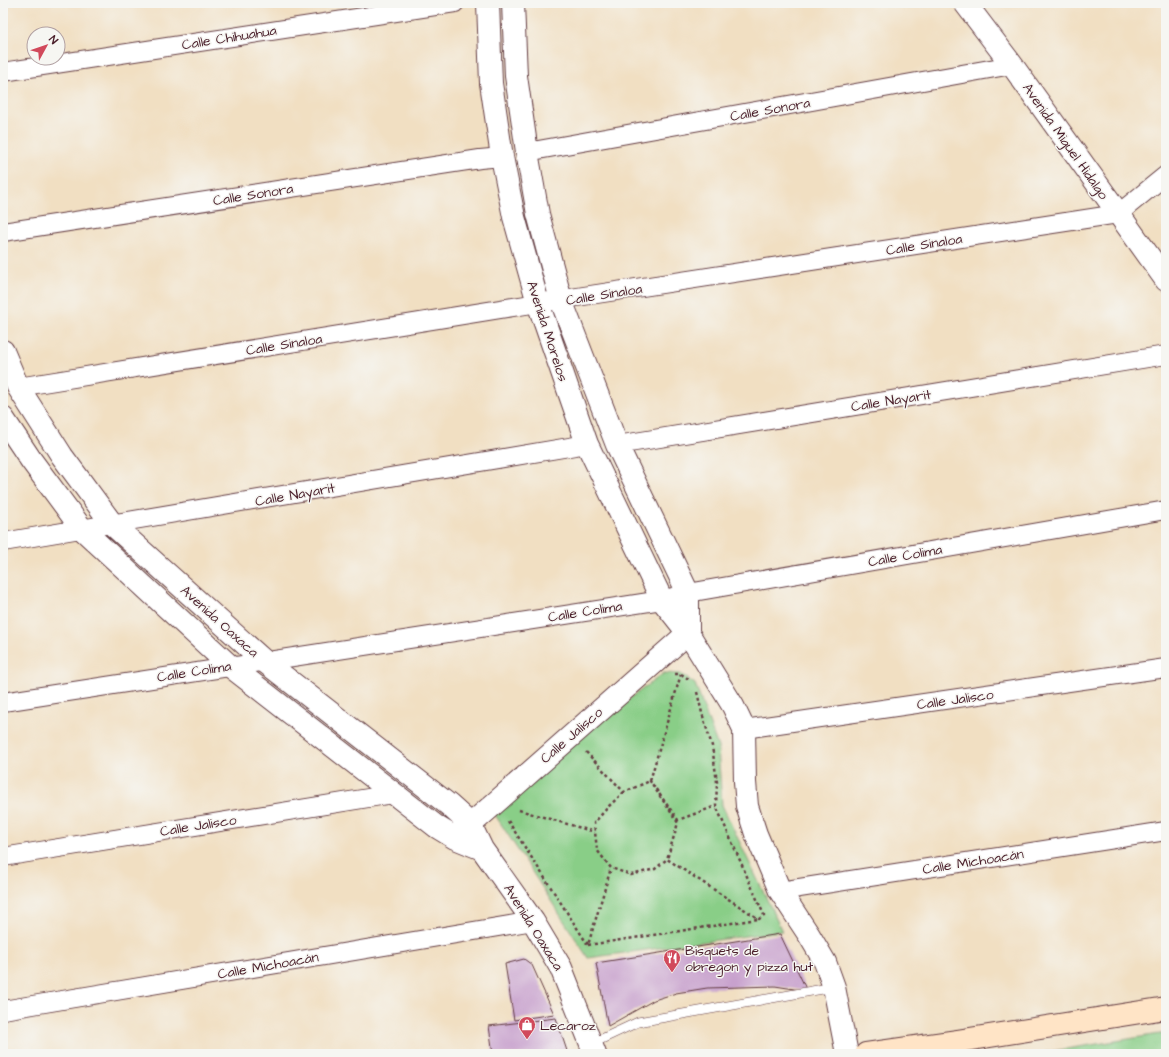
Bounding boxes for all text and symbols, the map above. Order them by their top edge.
street label: Calle Chihuahua [180,21,278,55]
north arrow [26,26,66,66]
text: N [45,32,61,47]
street label: Avenida Miguel Hidalgo [1017,79,1113,204]
street label: Calle Sonora [728,93,812,127]
street label: Calle Sonora [211,179,295,211]
street label: Calle Sinaloa [885,229,964,261]
street label: Avenida Morelos [521,278,573,384]
street label: Calle Sinaloa [565,279,644,311]
street label: Calle Sinaloa [245,329,324,361]
street label: Calle Nayarit [850,385,933,417]
street label: Calle Nayarit [254,478,337,512]
street label: Calle Colima [867,540,944,572]
street label: Avenida Oaxaca [176,581,263,662]
street label: Calle Colima [547,596,624,628]
street label: Calle Colima [156,656,233,688]
street label: Calle Jalisco [916,685,995,715]
street label: Calle Jalisco [536,703,607,769]
street label: Calle Jalisco [158,810,238,842]
street label: Calle Michoacán [921,844,1025,880]
street label: Avenida Oaxaca [498,880,568,975]
place label: Bisquets de obregon y pizza hut [685,941,814,977]
street label: Calle Michoacán [216,947,320,985]
restaurant icon: Bisquets de obregon y pizza hut [662,948,682,973]
shop icon: Lecaroz [517,1015,537,1040]
place label: Lecaroz [540,1016,596,1036]

